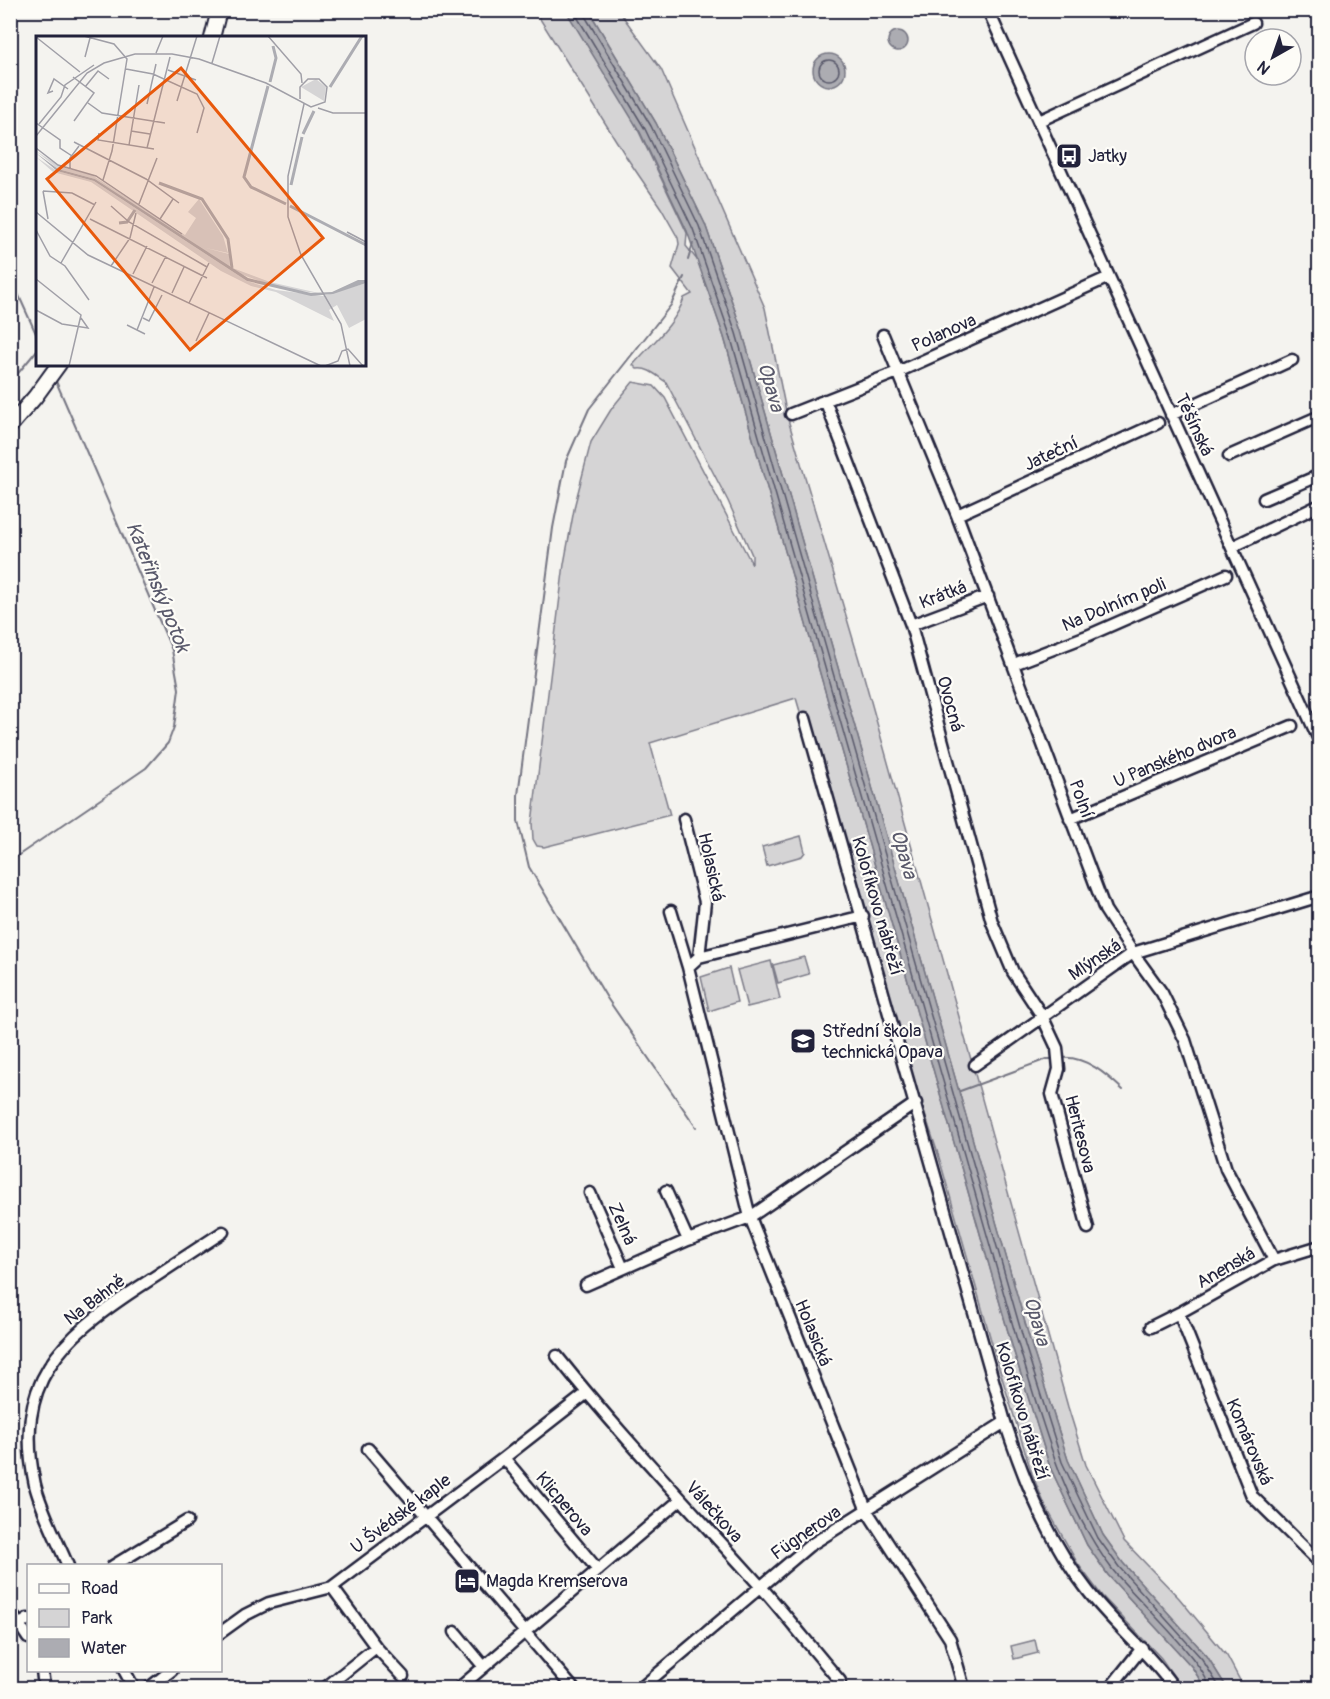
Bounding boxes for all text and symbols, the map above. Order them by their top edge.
north arrow [1243,27,1303,87]
inset map [36,36,366,366]
text: N [1253,56,1275,79]
bus stop icon: Jatky [1054,141,1084,171]
place label: Jatky [1088,145,1127,168]
street label: Polanova [908,309,980,357]
water label: Opava [752,360,790,416]
street label: Těšínská [1170,390,1218,460]
street label: Jateční [1020,432,1082,476]
water label: Kateřinský potok [121,518,196,657]
street label: Na Dolním poli [1059,573,1169,637]
street label: Krátká [916,576,970,614]
street label: Ovocná [932,674,968,734]
street label: U Panského dvora [1110,721,1240,793]
street label: Polní [1064,777,1098,821]
water label: Opava [885,827,923,883]
street label: Holasická [692,830,730,904]
street label: Kolofíkovo nábřeží [846,834,908,978]
street label: Mlýnská [1064,934,1126,986]
place label: Střední škola technická Opava [821,1020,943,1064]
school or university icon: Střední škola technická Opava [788,1026,818,1056]
street label: Heritesova [1059,1093,1101,1175]
street label: Zelná [603,1199,641,1249]
street label: Anenská [1192,1242,1260,1294]
street label: Na Bahně [60,1269,130,1331]
water label: Opava [1018,1294,1056,1350]
street label: Holasická [789,1296,837,1370]
street label: Kolofíkovo nábřeží [990,1339,1054,1483]
street label: Komárovská [1220,1395,1278,1489]
street label: Klicperova [530,1467,598,1541]
street label: U Švédské kaple [346,1468,456,1559]
street label: Válečkova [680,1476,748,1548]
street label: Fügnerova [766,1500,846,1566]
legend [27,1564,222,1672]
hotel icon: Magda Kremserova [452,1566,482,1596]
place label: Magda Kremserova [486,1570,628,1593]
text: Road [81,1577,118,1600]
text: Park [81,1607,113,1630]
text: Water [81,1637,127,1660]

